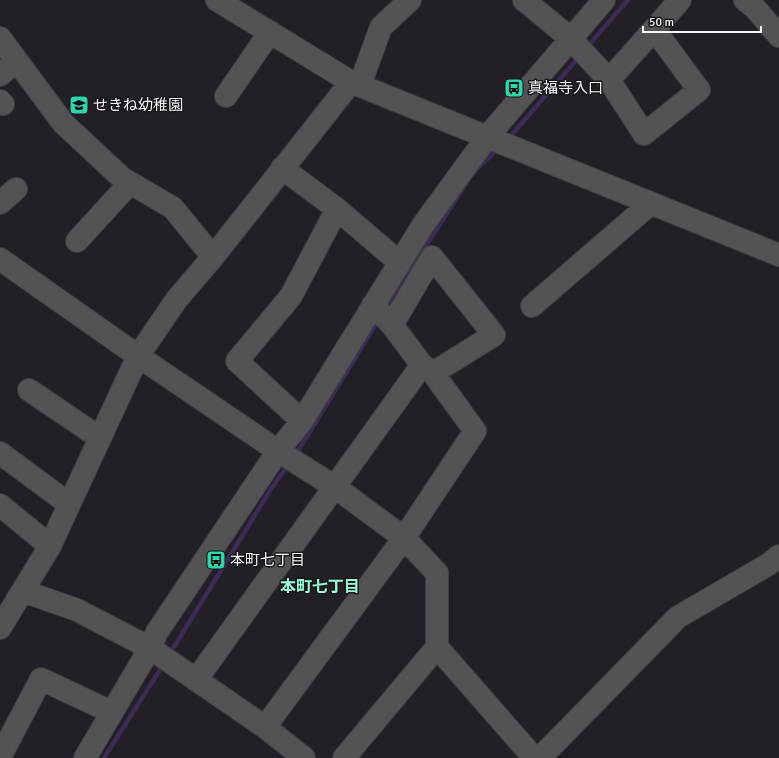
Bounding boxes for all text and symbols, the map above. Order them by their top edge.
scale bar [643,8,761,34]
text: 50 m [649,15,674,30]
bus stop icon: 真福寺入口 [503,77,525,99]
place label: 真福寺入口 [528,79,603,97]
school or university icon: せきね幼稚園 [68,94,90,116]
place label: せきね幼稚園 [93,96,183,114]
bus stop icon: 本町七丁目 [205,549,227,571]
place label: 本町七丁目 [230,551,305,569]
district label: 本町七丁目 [280,577,360,597]

